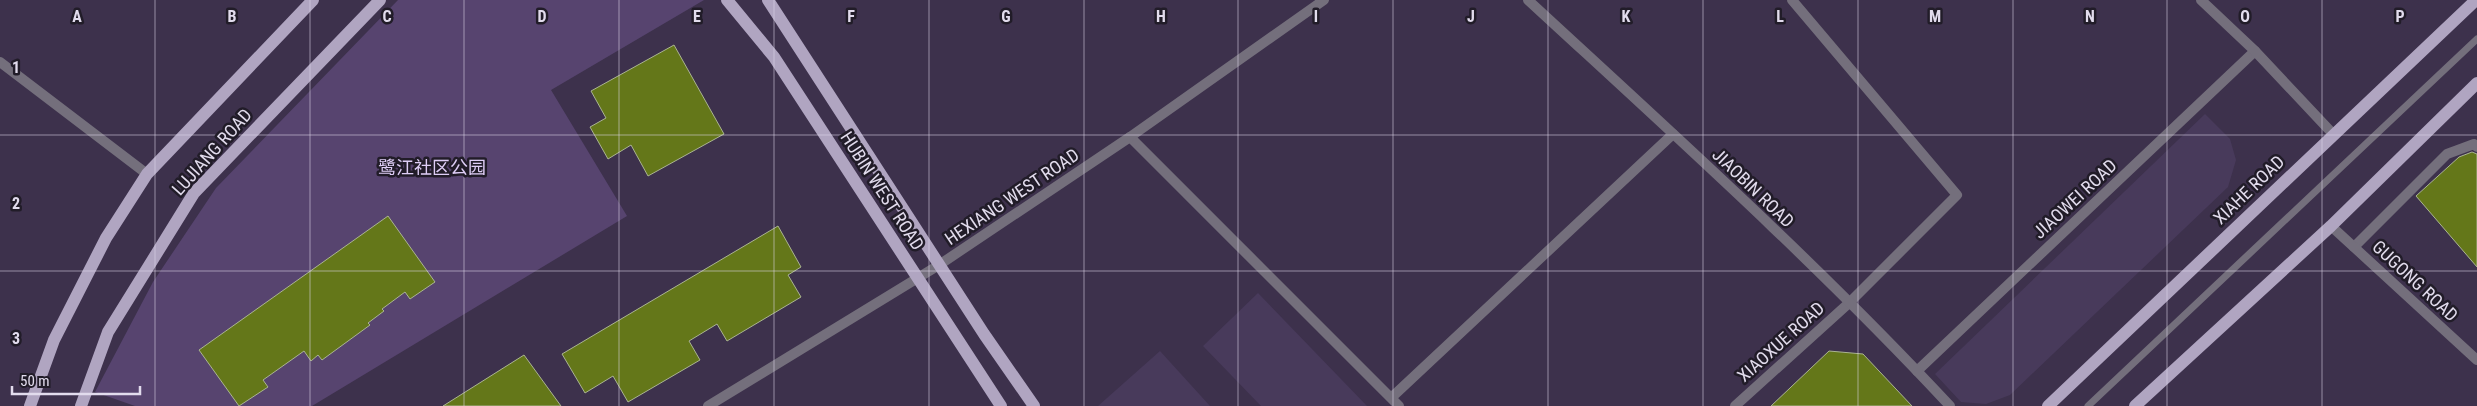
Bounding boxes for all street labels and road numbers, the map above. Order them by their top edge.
street label: LUJIANG ROAD [167,104,256,199]
street label: HUBIN WEST ROAD [836,128,928,254]
street label: HEXIANG WEST ROAD [941,144,1083,249]
street label: JIAOBIN ROAD [1708,144,1798,232]
street label: XIAHE ROAD [2209,151,2288,228]
street label: JIAOWEI ROAD [2029,155,2121,243]
street label: GUGONG ROAD [2368,236,2462,325]
street label: XIAOXUE ROAD [1733,297,1828,386]

